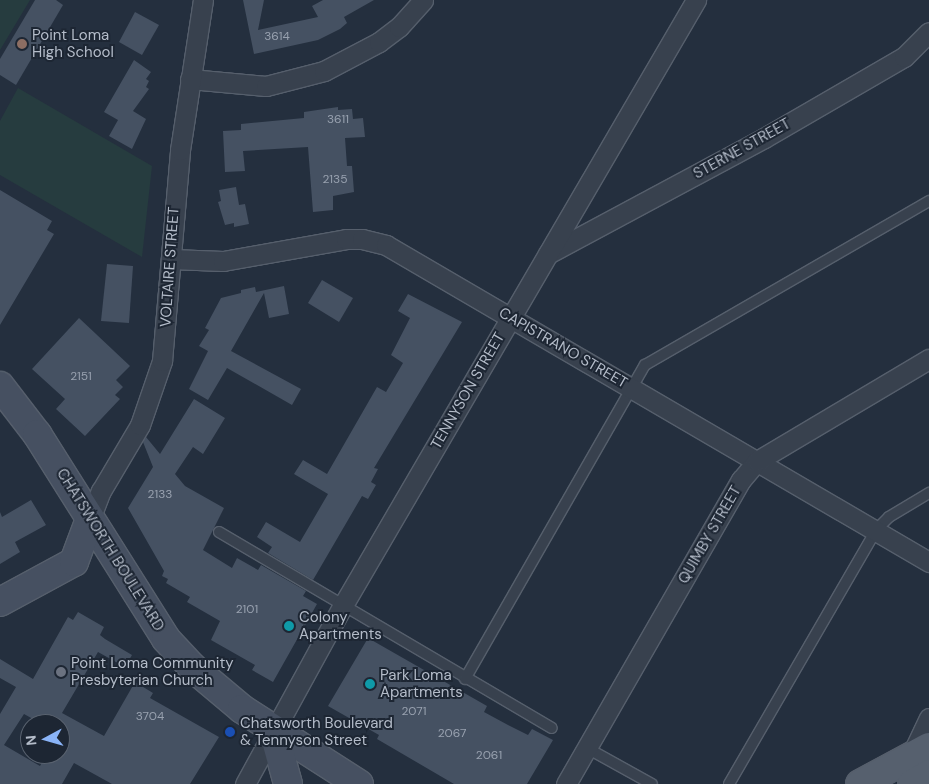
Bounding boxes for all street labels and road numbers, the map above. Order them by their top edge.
street label: STERNE STREET [690,115,794,183]
street label: VOLTAIRE STREET [157,206,183,328]
street label: CAPISTRANO STREET [495,304,631,392]
street label: TENNYSON STREET [427,330,509,452]
street label: CHATSWORTH BOULEVARD [52,465,168,635]
street label: QUIMBY STREET [675,483,745,587]

